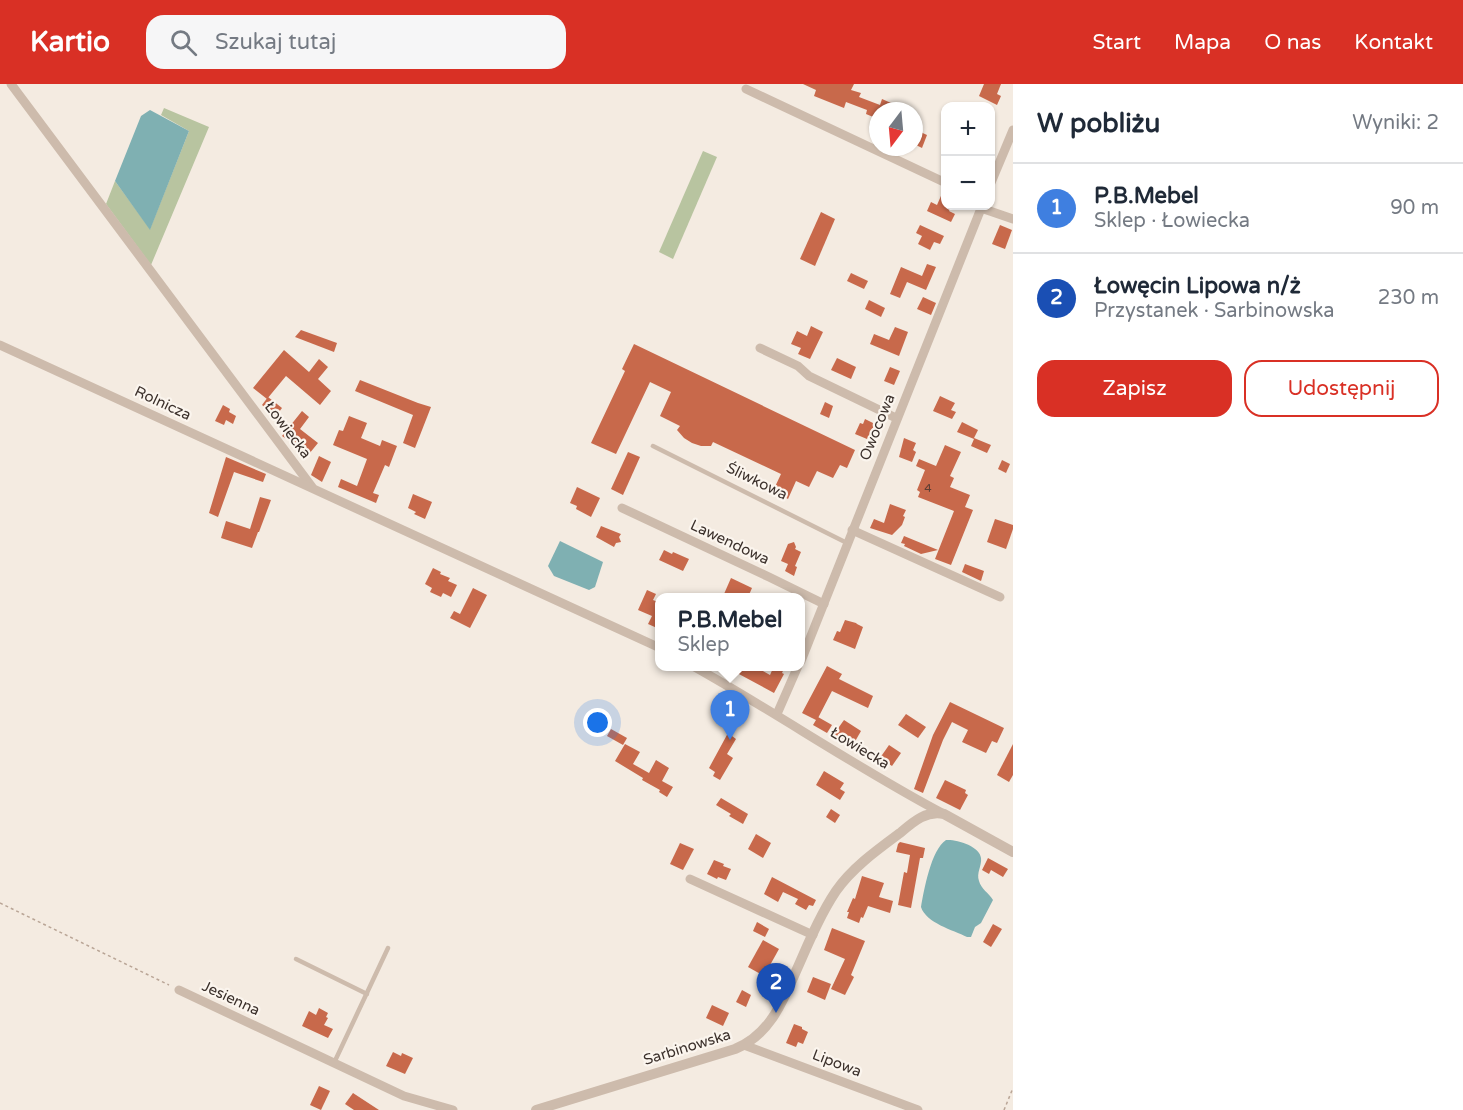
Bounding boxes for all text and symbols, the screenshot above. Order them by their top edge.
search box [146,15,566,69]
text: Kartio [30,25,110,59]
icon: search [167,26,200,59]
text: Szukaj tutaj [215,29,336,55]
text: Start [1093,30,1141,55]
text: Mapa [1174,30,1231,55]
text: O nas [1264,30,1321,55]
text: Kontakt [1354,30,1433,55]
north arrow [869,102,923,156]
map controls [941,102,995,210]
button: + [941,102,995,156]
text: W pobliżu [1037,108,1160,139]
text: Wyniki: 2 [1352,111,1439,135]
button: − [941,156,995,210]
text: P.B.Mebel [1094,183,1199,209]
text: 1 [1050,196,1063,220]
text: 90 m [1390,196,1439,220]
text: Sklep · Łowiecka [1094,209,1250,233]
text: Łowęcin Lipowa n/ż [1094,273,1301,299]
text: 2 [1050,286,1063,310]
text: 230 m [1378,286,1439,310]
text: Przystanek · Sarbinowska [1094,299,1334,323]
button: Zapisz [1037,360,1232,417]
button: Udostępnij [1244,360,1439,417]
street label: Rolnicza [132,382,194,424]
street label: Owocowa [855,391,899,463]
street label: Łowiecka [261,398,315,462]
street label: Śliwkowa [724,458,790,504]
house number: 4 [924,481,932,495]
street label: Lawendowa [688,516,772,568]
popup [655,593,805,671]
text: P.B.Mebel [678,607,782,633]
text: Sklep [678,633,730,657]
pin: 1 [710,690,750,740]
your location [583,708,612,737]
street label: Łowiecka [827,723,893,773]
pin: 2 [756,964,796,1013]
street label: Jesienna [199,977,263,1019]
street label: Sarbinowska [641,1025,733,1069]
street label: Lipowa [810,1045,864,1081]

